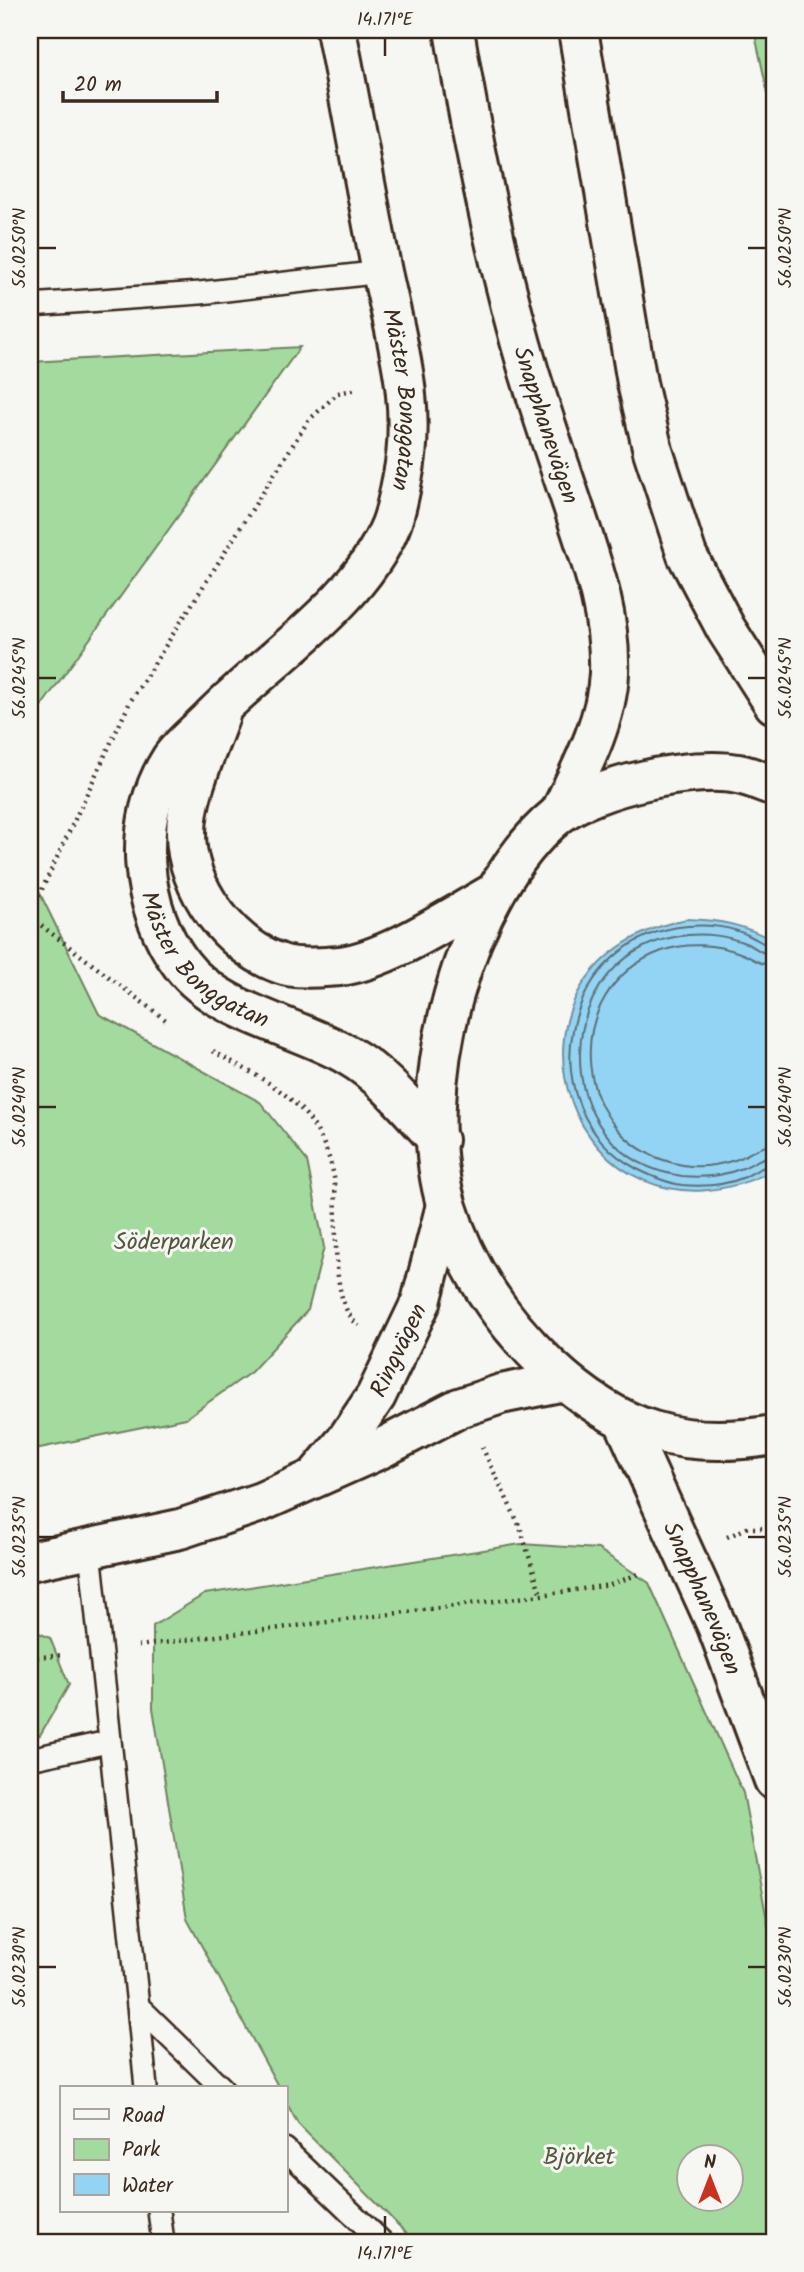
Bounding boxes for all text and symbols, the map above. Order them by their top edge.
text: 14.171°E [357,6,414,35]
scale bar [63,60,217,104]
text: 20 m [74,69,122,102]
text: 56.0250°N [6,208,35,288]
text: 56.0250°N [772,208,801,288]
street label: Mäster Bonggatan [370,304,426,494]
street label: Snapphanevägen [501,342,589,510]
text: 56.0245°N [6,637,35,719]
text: 56.0245°N [772,637,801,719]
street label: Mäster Bonggatan [129,887,275,1040]
text: 56.0240°N [6,1067,35,1147]
text: 56.0240°N [772,1067,801,1147]
park label: Söderparken [114,1223,234,1262]
street label: Ringvägen [360,1297,439,1404]
text: 56.0235°N [6,1496,35,1578]
text: 56.0235°N [772,1496,801,1578]
street label: Snapphanevägen [651,1516,752,1681]
text: 56.0230°N [6,1927,35,2007]
text: 56.0230°N [772,1927,801,2007]
legend [60,2086,287,2212]
text: Road [122,2100,165,2133]
text: Park [122,2134,160,2167]
park label: Björket [543,2138,615,2177]
north arrow [674,2142,744,2212]
text: N [704,2148,716,2178]
text: Water [122,2170,174,2203]
text: 14.171°E [357,2240,414,2269]

